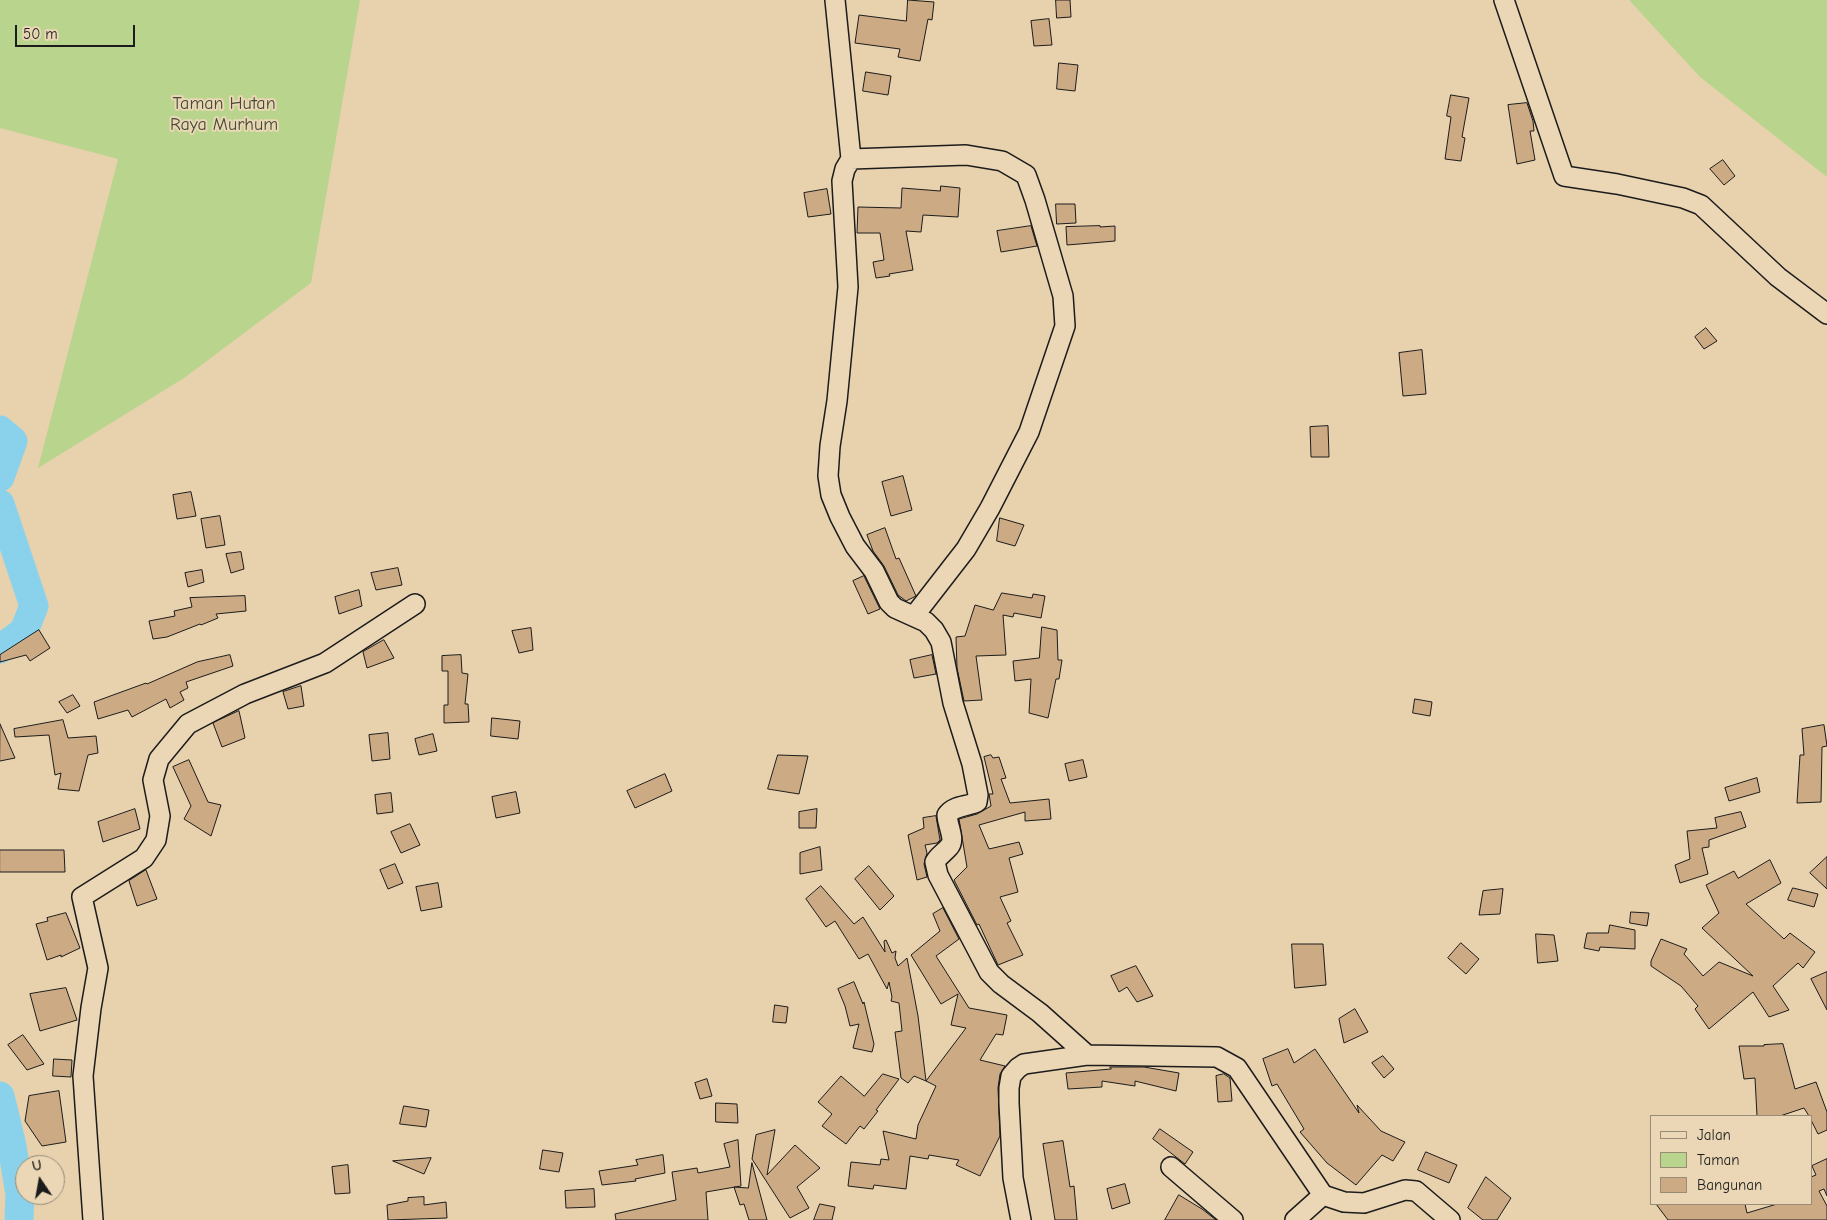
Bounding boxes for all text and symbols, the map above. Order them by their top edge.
scale bar [18,15,138,47]
text: 50 m [23,25,58,43]
park label: Taman Hutan Raya Murhum [170,93,278,136]
legend [1650,1115,1812,1205]
text: Jalan [1697,1126,1731,1144]
text: Taman [1697,1151,1740,1169]
north arrow [15,1155,65,1205]
text: U [31,1157,43,1175]
text: Bangunan [1697,1176,1762,1194]

